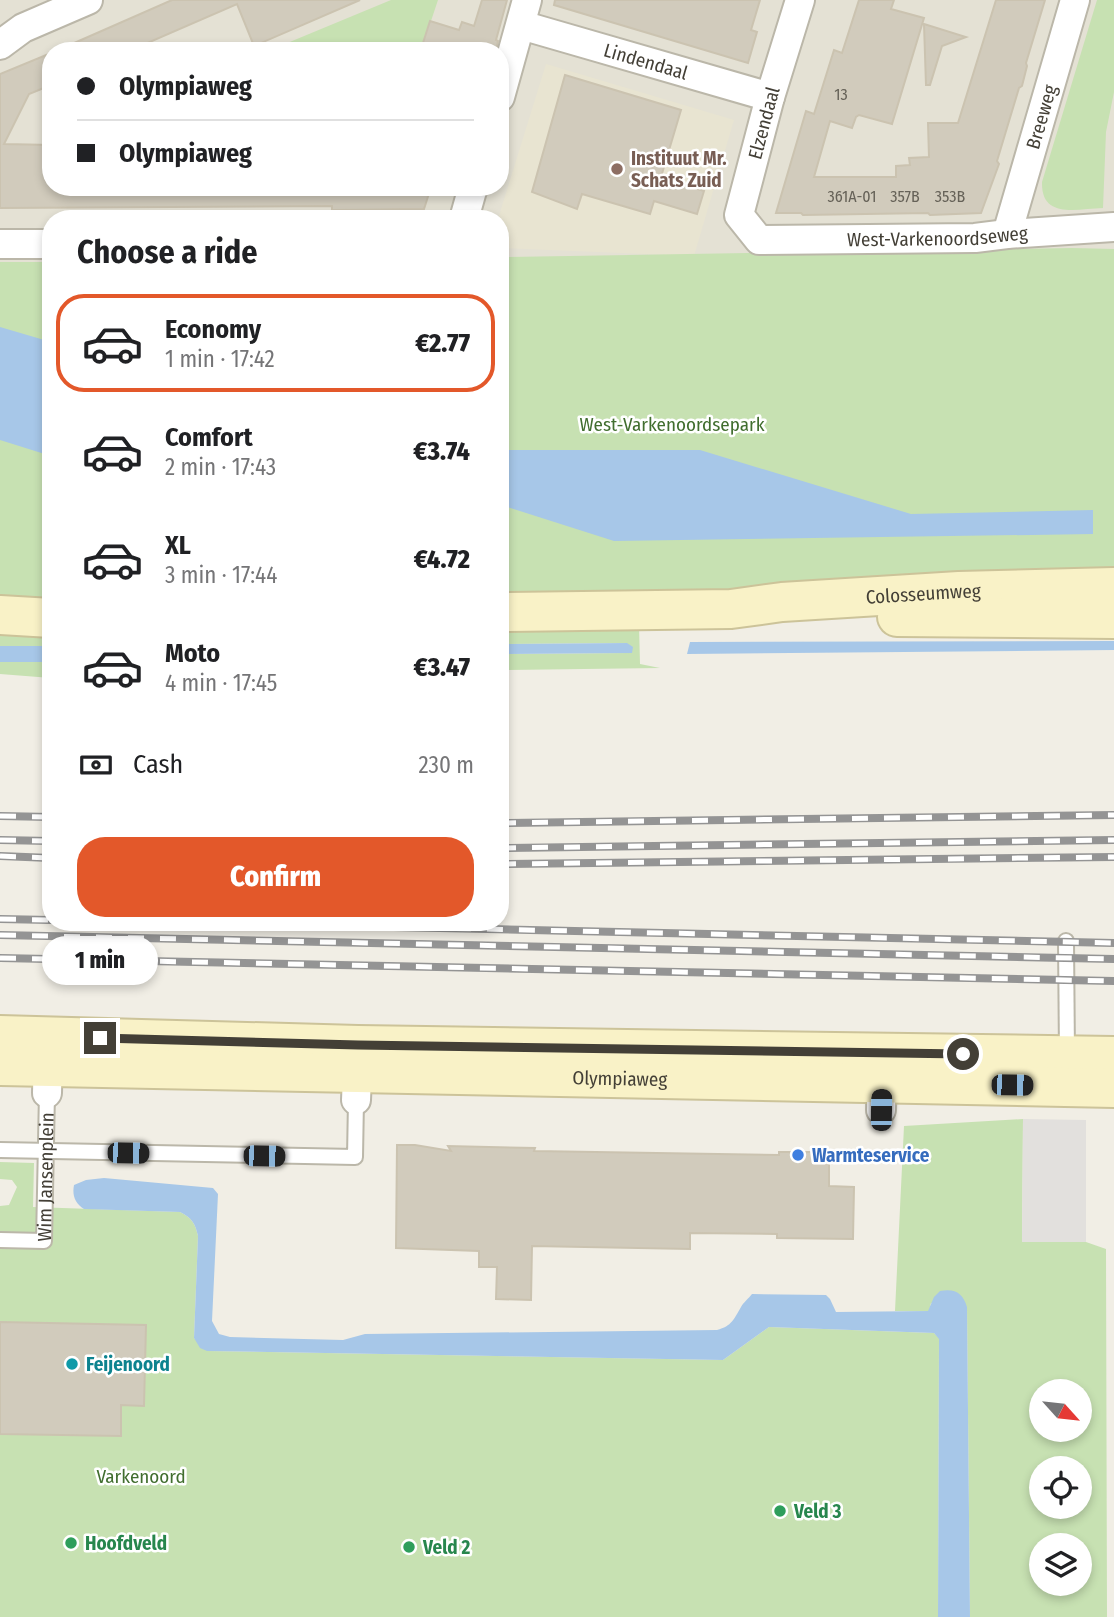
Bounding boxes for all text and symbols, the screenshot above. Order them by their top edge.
street label: Lindendaal [601,38,691,84]
text: Olympiaweg [119,71,252,102]
street label: Breeweg [1021,82,1061,152]
street label: Elzendaal [743,84,785,162]
house number: 13 [834,85,848,104]
text: Olympiaweg [119,138,252,169]
place label: Instituut Mr. Schats Zuid [631,147,727,192]
marker: Instituut Mr. Schats Zuid [609,161,625,177]
house number: 361A-01 [827,187,877,206]
house number: 357B [890,187,920,206]
house number: 353B [935,187,965,206]
street label: West-Varkenoordseweg [847,221,1029,251]
text: Choose a ride [77,233,258,271]
icon: car [81,312,144,375]
text: Economy [165,314,261,345]
text: €2.77 [415,328,470,359]
text: 1 min · 17:42 [165,345,275,373]
park label: West-Varkenoordsepark [580,413,765,436]
icon: car [81,420,144,483]
text: Comfort [165,422,253,453]
text: €3.74 [413,436,470,467]
text: 2 min · 17:43 [165,453,276,481]
icon: car [81,528,144,591]
text: XL [165,530,191,561]
text: €4.72 [414,544,470,575]
text: 3 min · 17:44 [165,561,277,589]
street label: Colosseumweg [865,579,981,608]
icon: car [81,636,144,699]
text: Moto [165,638,220,669]
text: €3.47 [414,652,470,683]
text: 4 min · 17:45 [165,669,277,697]
icon: cash [77,746,115,784]
text: Cash [133,749,183,780]
text: 230 m [418,751,474,779]
button: Confirm [77,837,474,917]
callout: 1 min [42,936,158,986]
text: 1 min [75,946,125,974]
route end [84,1022,116,1054]
route start [947,1038,979,1070]
street label: Olympiaweg [572,1066,668,1091]
car [991,1074,1034,1096]
car [871,1089,892,1131]
street label: Wim Jansenplein [32,1112,58,1242]
car [107,1142,150,1164]
place label: Warmteservice [812,1144,930,1167]
car [243,1145,286,1167]
marker: Warmteservice [790,1147,806,1163]
place label: Feijenoord [86,1353,170,1376]
marker: Feijenoord [64,1356,80,1372]
north arrow [1029,1379,1092,1442]
map controls [1029,1379,1092,1596]
button: locate [1029,1456,1092,1519]
park label: Varkenoord [96,1465,186,1488]
place label: Veld 3 [793,1500,842,1523]
marker: Veld 3 [772,1503,788,1519]
place label: Hoofdveld [85,1532,167,1555]
button: layers [1029,1533,1092,1596]
marker: Hoofdveld [63,1535,79,1551]
place label: Veld 2 [422,1536,471,1559]
marker: Veld 2 [401,1539,417,1555]

